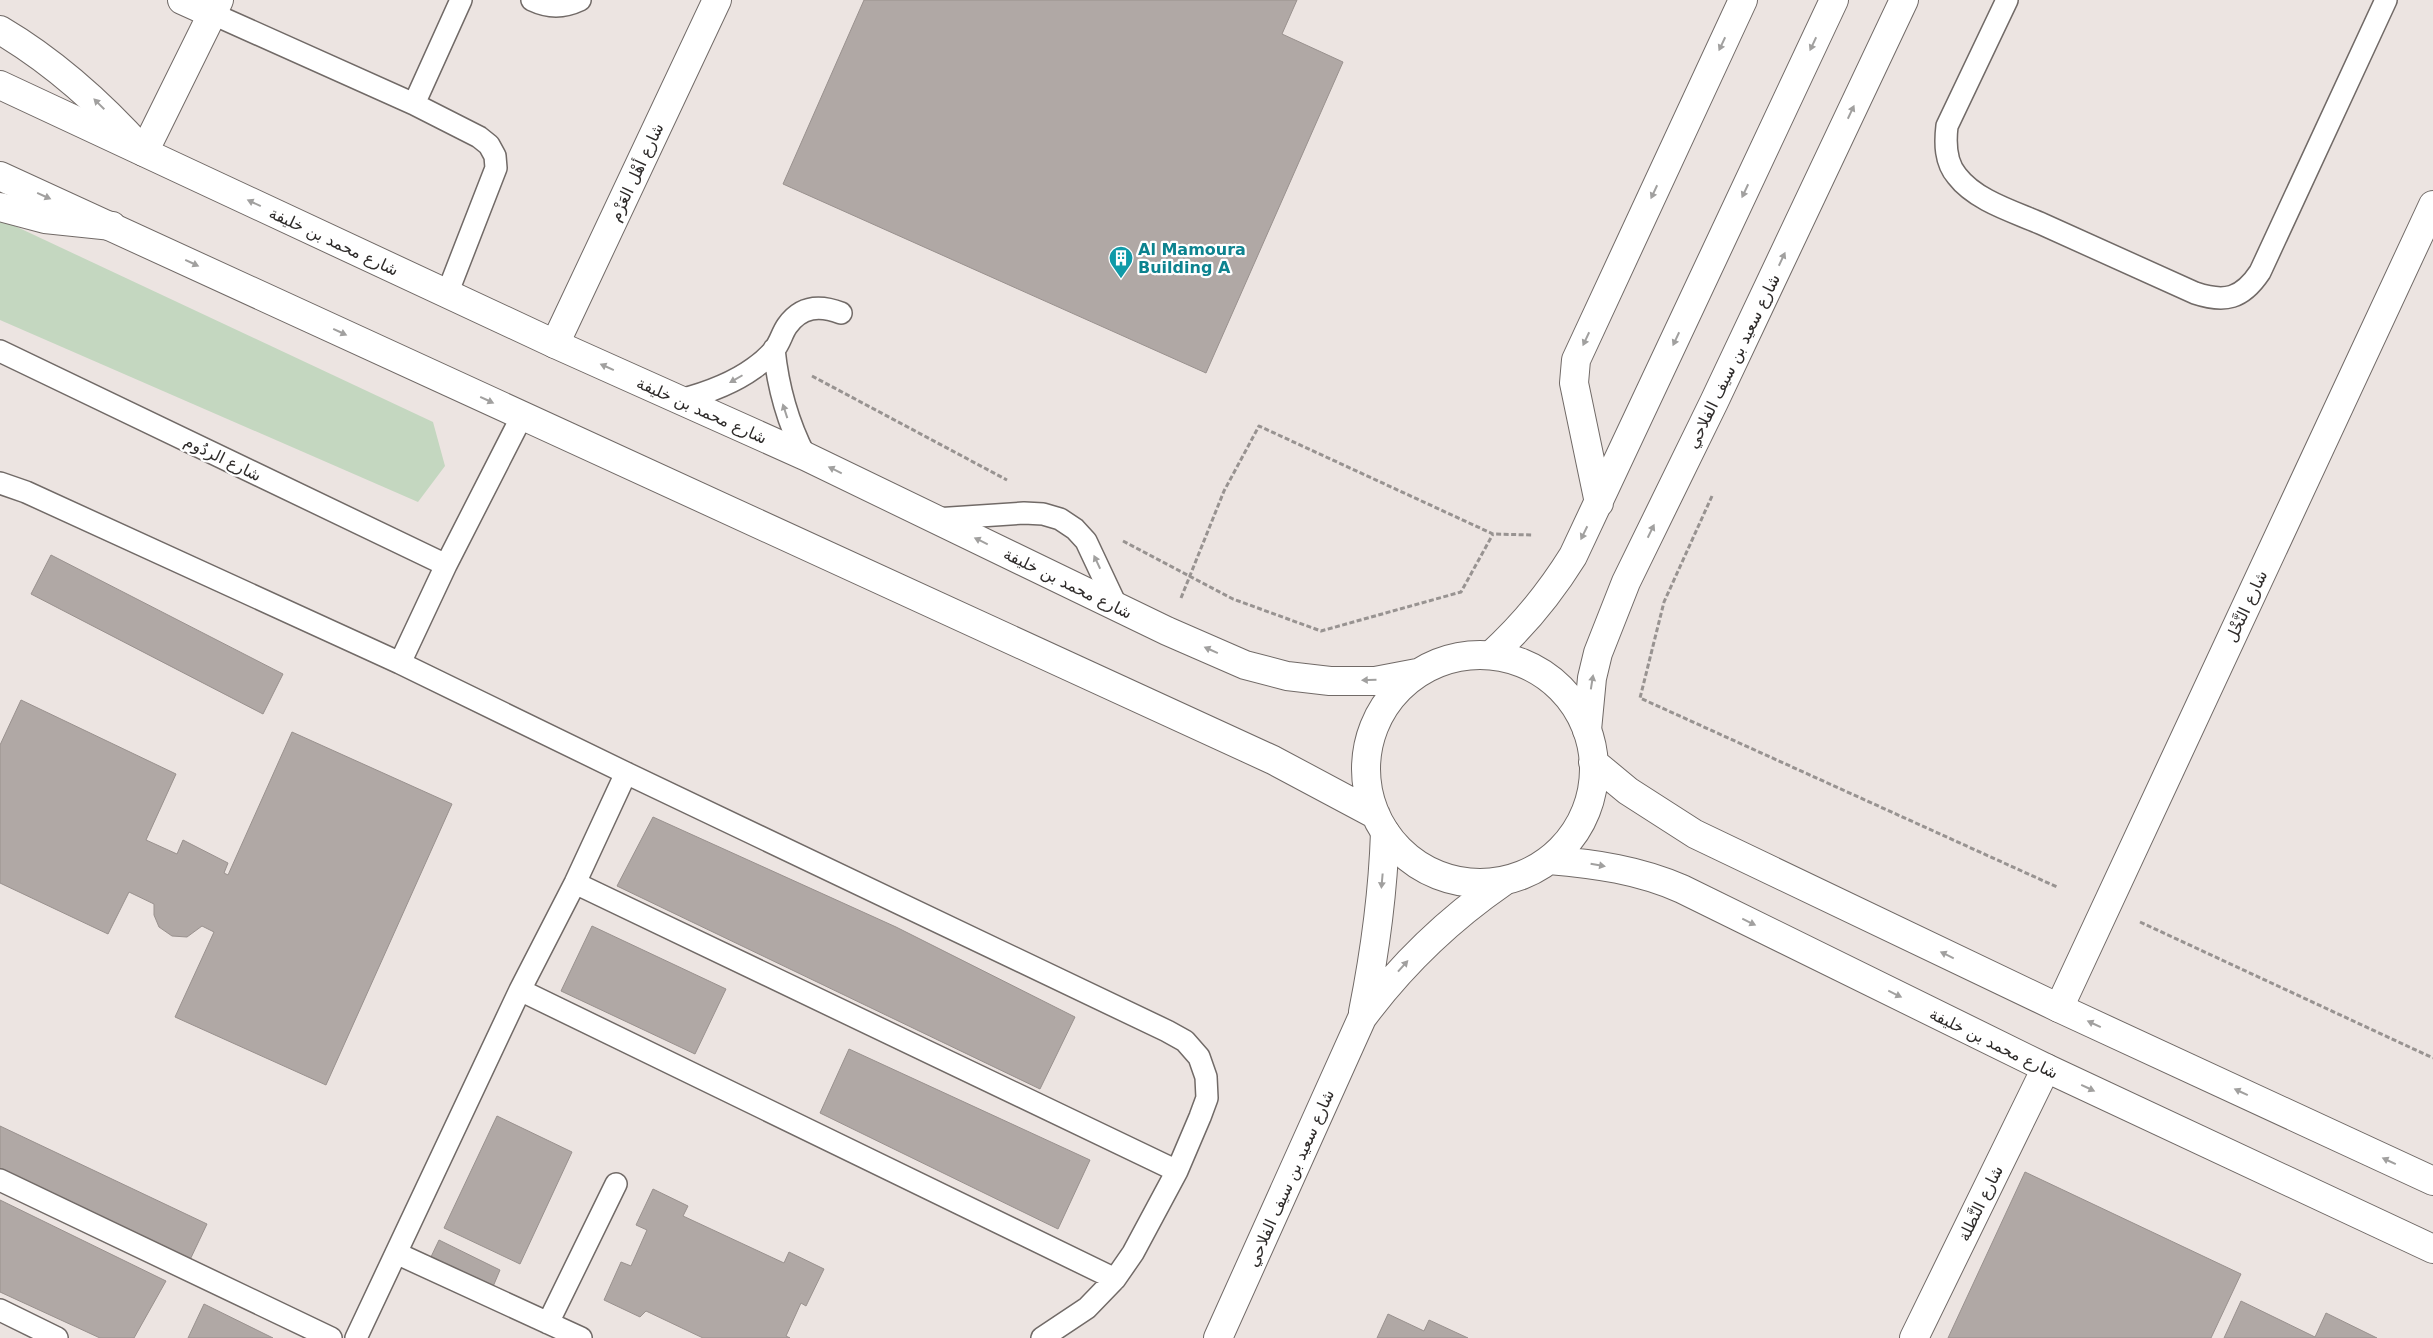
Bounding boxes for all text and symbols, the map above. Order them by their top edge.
one-way arrow [1718,37,1726,51]
one-way arrow [1809,37,1817,51]
one-way arrow [93,98,105,110]
one-way arrow [1848,105,1856,119]
street label: شارع أهْل العَزْم [604,120,668,225]
one-way arrow [1740,184,1748,198]
one-way arrow [1650,185,1658,199]
one-way arrow [37,192,51,200]
one-way arrow [246,199,261,208]
street label: شارع محمد بن خليفة [266,203,402,281]
place label: Al Mamoura Building A [1138,240,1246,277]
building icon: Al Mamoura Building A [1108,245,1134,279]
one-way arrow [1778,252,1786,266]
one-way arrow [185,260,199,268]
street label: شارع سعيد بن سيف الفلاحي [1683,271,1785,452]
one-way arrow [333,328,347,336]
one-way arrow [1581,332,1589,346]
one-way arrow [1672,332,1680,346]
one-way arrow [600,363,614,371]
street label: شارع محمد بن خليفة [633,373,770,449]
one-way arrow [729,374,742,383]
one-way arrow [480,396,494,404]
one-way arrow [781,403,789,418]
street label: شارع الردُوم [181,432,264,486]
one-way arrow [828,466,842,474]
one-way arrow [1647,524,1655,538]
one-way arrow [1580,526,1588,540]
one-way arrow [974,537,988,545]
street label: شارع محمد بن خليفة [1000,544,1135,624]
one-way arrow [1092,555,1100,569]
street label: شارع النَّخْل [2221,567,2272,646]
one-way arrow [1204,645,1218,653]
one-way arrow [1588,674,1596,690]
one-way arrow [1360,677,1376,685]
one-way arrow [1590,861,1606,869]
one-way arrow [1378,873,1386,889]
one-way arrow [1742,918,1756,926]
one-way arrow [1940,950,1954,958]
one-way arrow [1397,961,1409,973]
one-way arrow [1888,990,1902,998]
street label: شارع محمد بن خليفة [1926,1004,2061,1084]
one-way arrow [2087,1020,2101,1028]
one-way arrow [2081,1084,2095,1092]
street label: شارع سعيد بن سيف الفلاحي [1243,1087,1339,1270]
one-way arrow [2234,1088,2248,1096]
one-way arrow [2382,1156,2396,1164]
street label: شارع النَّطلة [1953,1162,2008,1245]

